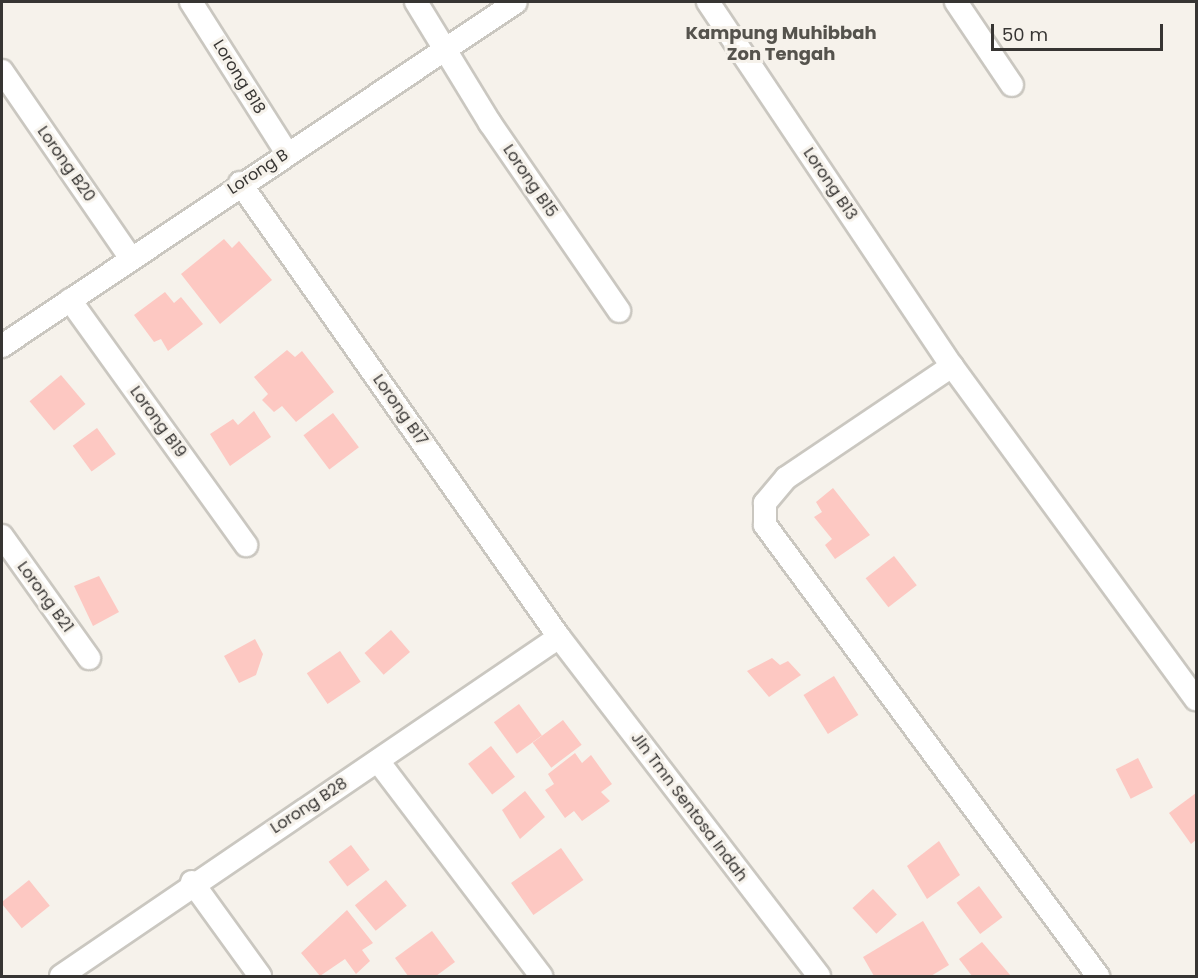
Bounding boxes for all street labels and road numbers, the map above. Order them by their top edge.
street label: Lorong B18 [209,36,269,118]
street label: Lorong B20 [33,123,99,205]
street label: Lorong B15 [499,141,561,221]
street label: Lorong B13 [799,144,861,224]
street label: Lorong B [224,145,292,199]
street label: Lorong B17 [369,371,431,449]
street label: Lorong B19 [126,383,190,461]
street label: Lorong B21 [13,558,77,636]
street label: Jln Tmn Sentosa Indah [627,729,751,885]
street label: Lorong B28 [267,774,351,838]

